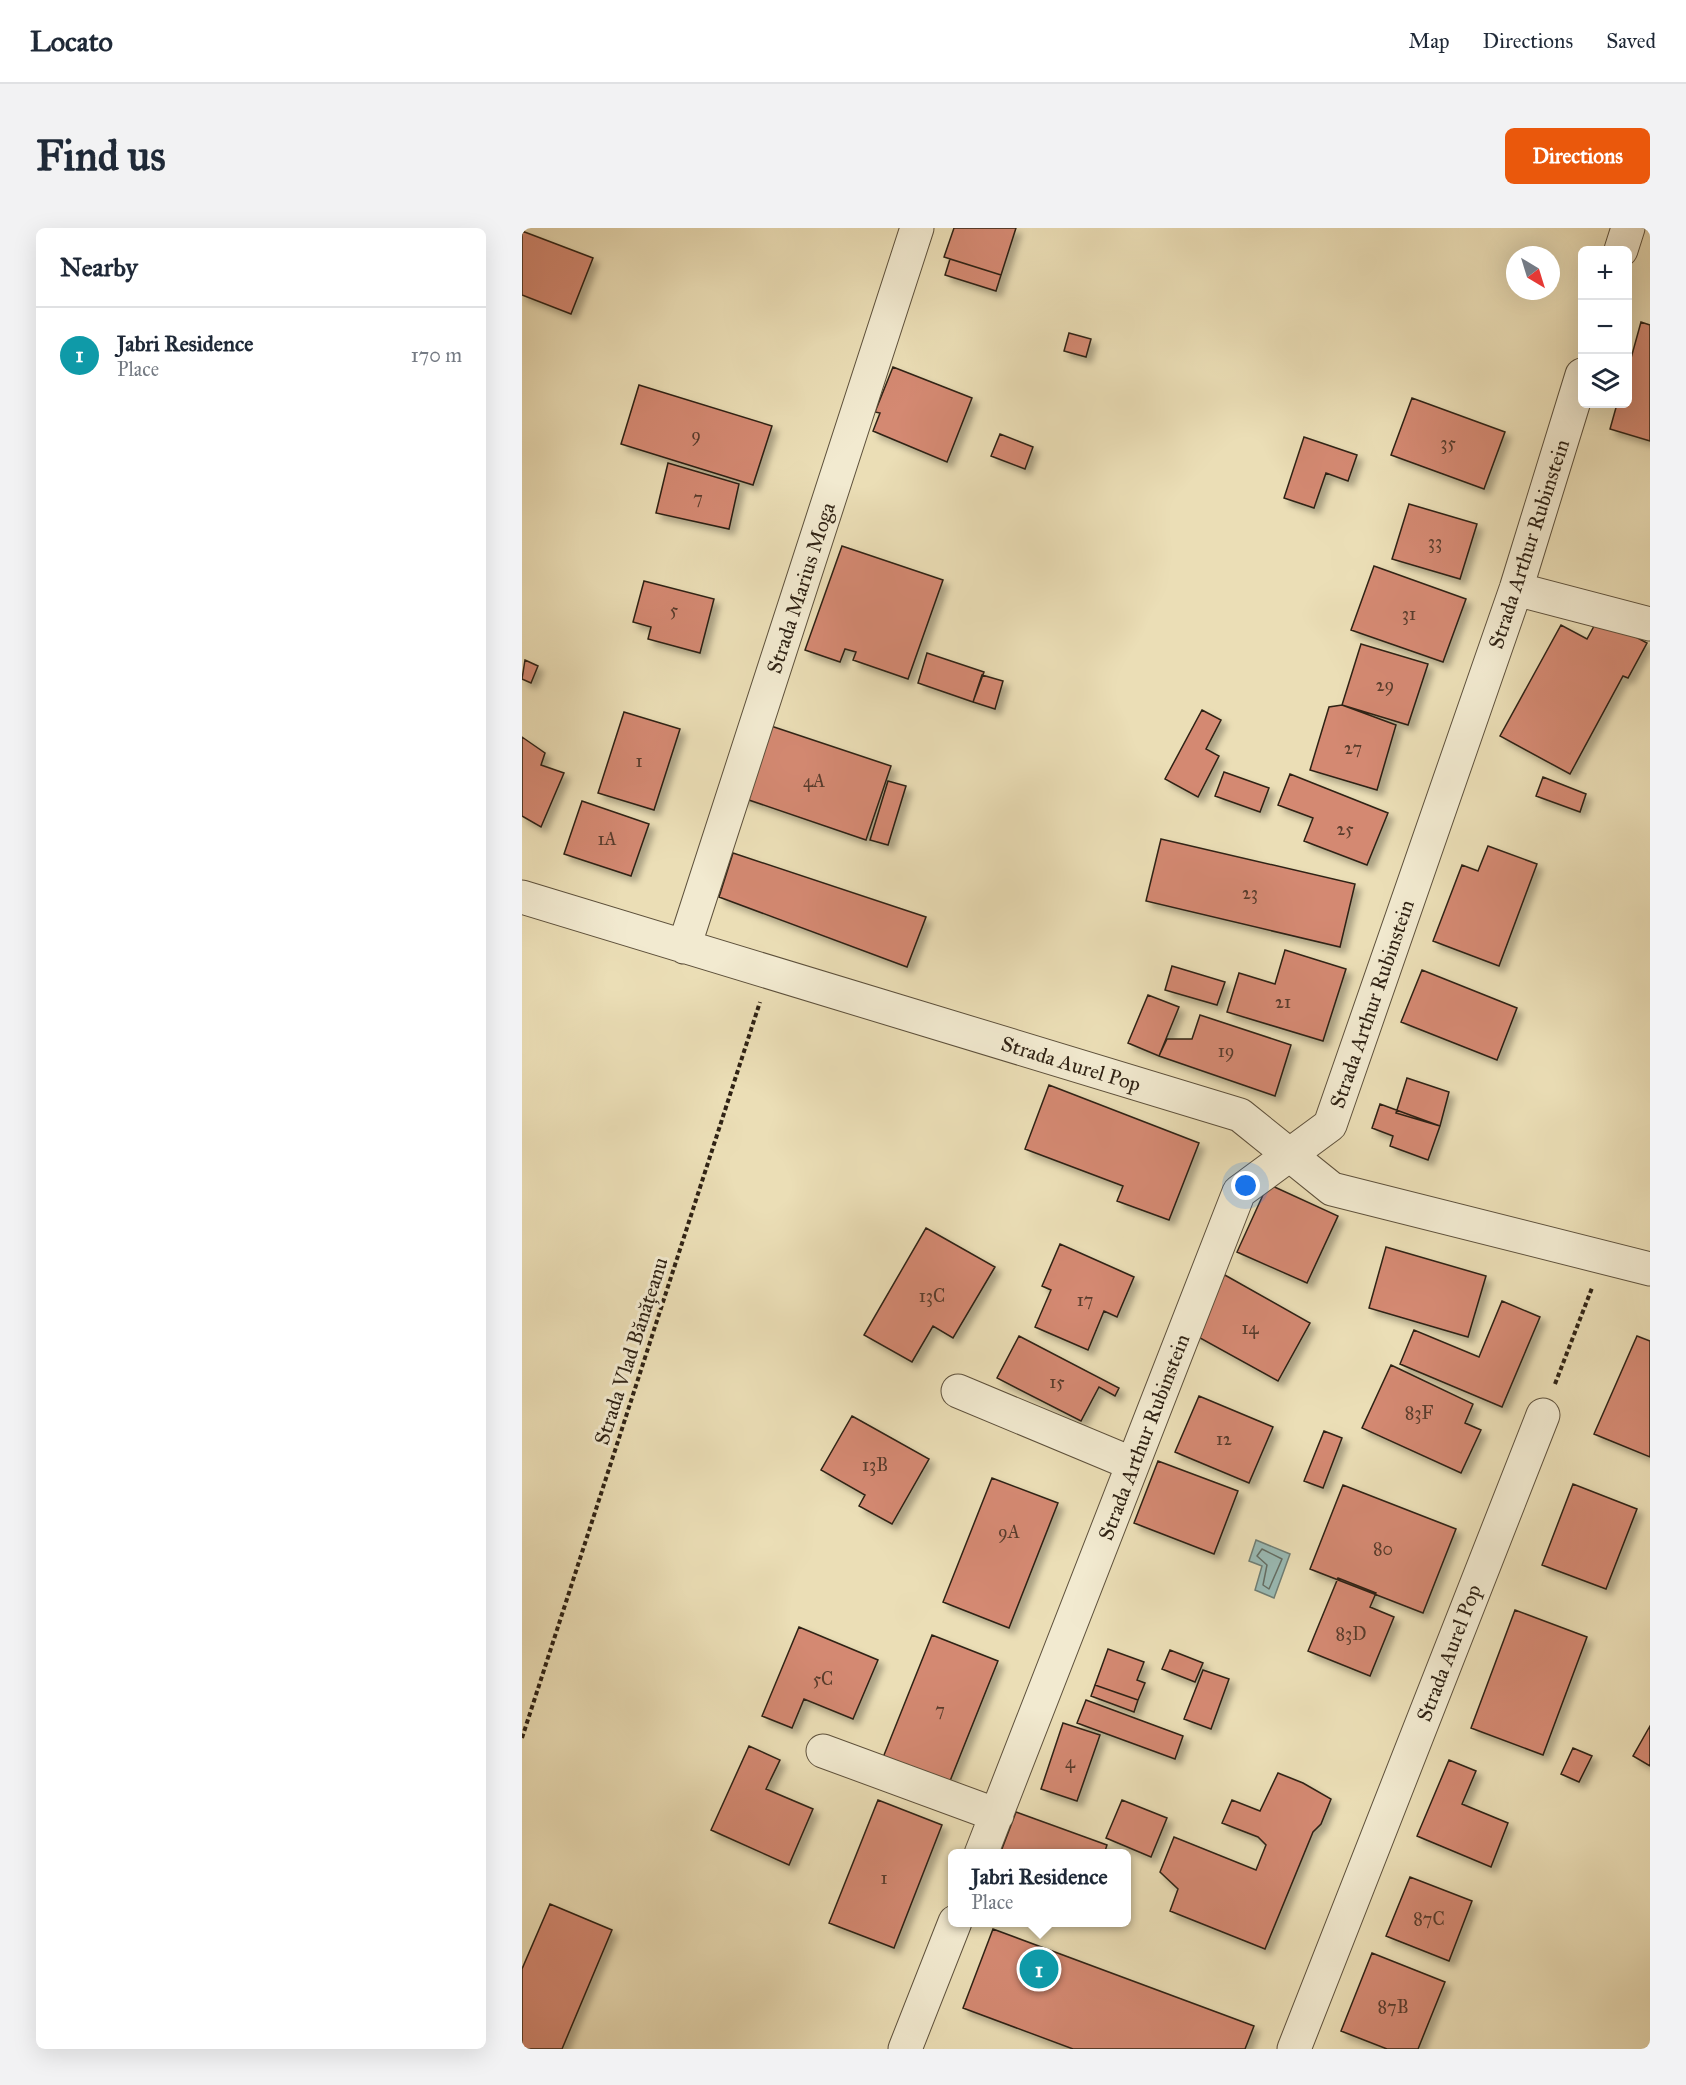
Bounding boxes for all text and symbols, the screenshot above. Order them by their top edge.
text: Locato [30,24,113,59]
text: Map [1409,28,1450,54]
text: Directions [1483,28,1573,54]
text: Saved [1606,28,1656,54]
button: Directions [1505,128,1650,184]
text: Find us [36,130,166,182]
north arrow [1506,246,1560,300]
map controls [1578,246,1632,408]
button: + [1578,246,1632,300]
text: Nearby [60,251,138,283]
button: − [1578,300,1632,354]
text: Jabri Residence [117,330,253,357]
text: 1 [76,343,83,367]
text: 170 m [411,343,462,367]
button: layers [1578,354,1632,408]
text: Place [117,357,159,381]
house number: 9 [691,424,701,446]
house number: 35 [1440,432,1456,454]
street label: Strada Arthur Rubinstein [1483,436,1575,652]
house number: 7 [693,487,703,509]
street label: Strada Marius Moga [761,499,841,677]
house number: 33 [1428,531,1442,553]
house number: 5 [670,599,679,621]
house number: 31 [1402,603,1416,625]
house number: 29 [1376,674,1394,696]
house number: 27 [1344,737,1362,759]
house number: 1 [635,750,643,772]
house number: 4A [803,770,825,792]
house number: 25 [1336,818,1354,840]
house number: 1A [597,828,617,850]
house number: 23 [1242,882,1258,904]
street label: Strada Arthur Rubinstein [1324,896,1420,1112]
house number: 21 [1275,991,1291,1013]
street label: Strada Aurel Pop [998,1030,1144,1098]
house number: 19 [1218,1040,1234,1062]
your location [1231,1171,1260,1200]
street label: Strada Vlad Bănățeanu [588,1254,674,1448]
house number: 13C [919,1285,945,1307]
house number: 17 [1077,1289,1093,1311]
house number: 14 [1241,1317,1260,1339]
street label: Strada Arthur Rubinstein [1093,1330,1195,1544]
house number: 15 [1049,1371,1065,1393]
house number: 83F [1405,1402,1433,1424]
house number: 12 [1216,1428,1232,1450]
house number: 13B [862,1454,888,1476]
house number: 9A [998,1521,1020,1543]
house number: 80 [1373,1538,1393,1560]
street label: Strada Aurel Pop [1411,1581,1487,1725]
house number: 83D [1336,1623,1366,1645]
house number: 5C [813,1668,833,1690]
house number: 7 [935,1699,945,1721]
house number: 4 [1065,1751,1076,1773]
popup [948,1849,1131,1927]
text: Jabri Residence [971,1863,1108,1890]
house number: 1 [880,1867,888,1889]
text: Place [971,1890,1013,1914]
house number: 87C [1413,1908,1445,1930]
pin: 1 [1020,1946,1058,1992]
house number: 87B [1377,1996,1409,2018]

